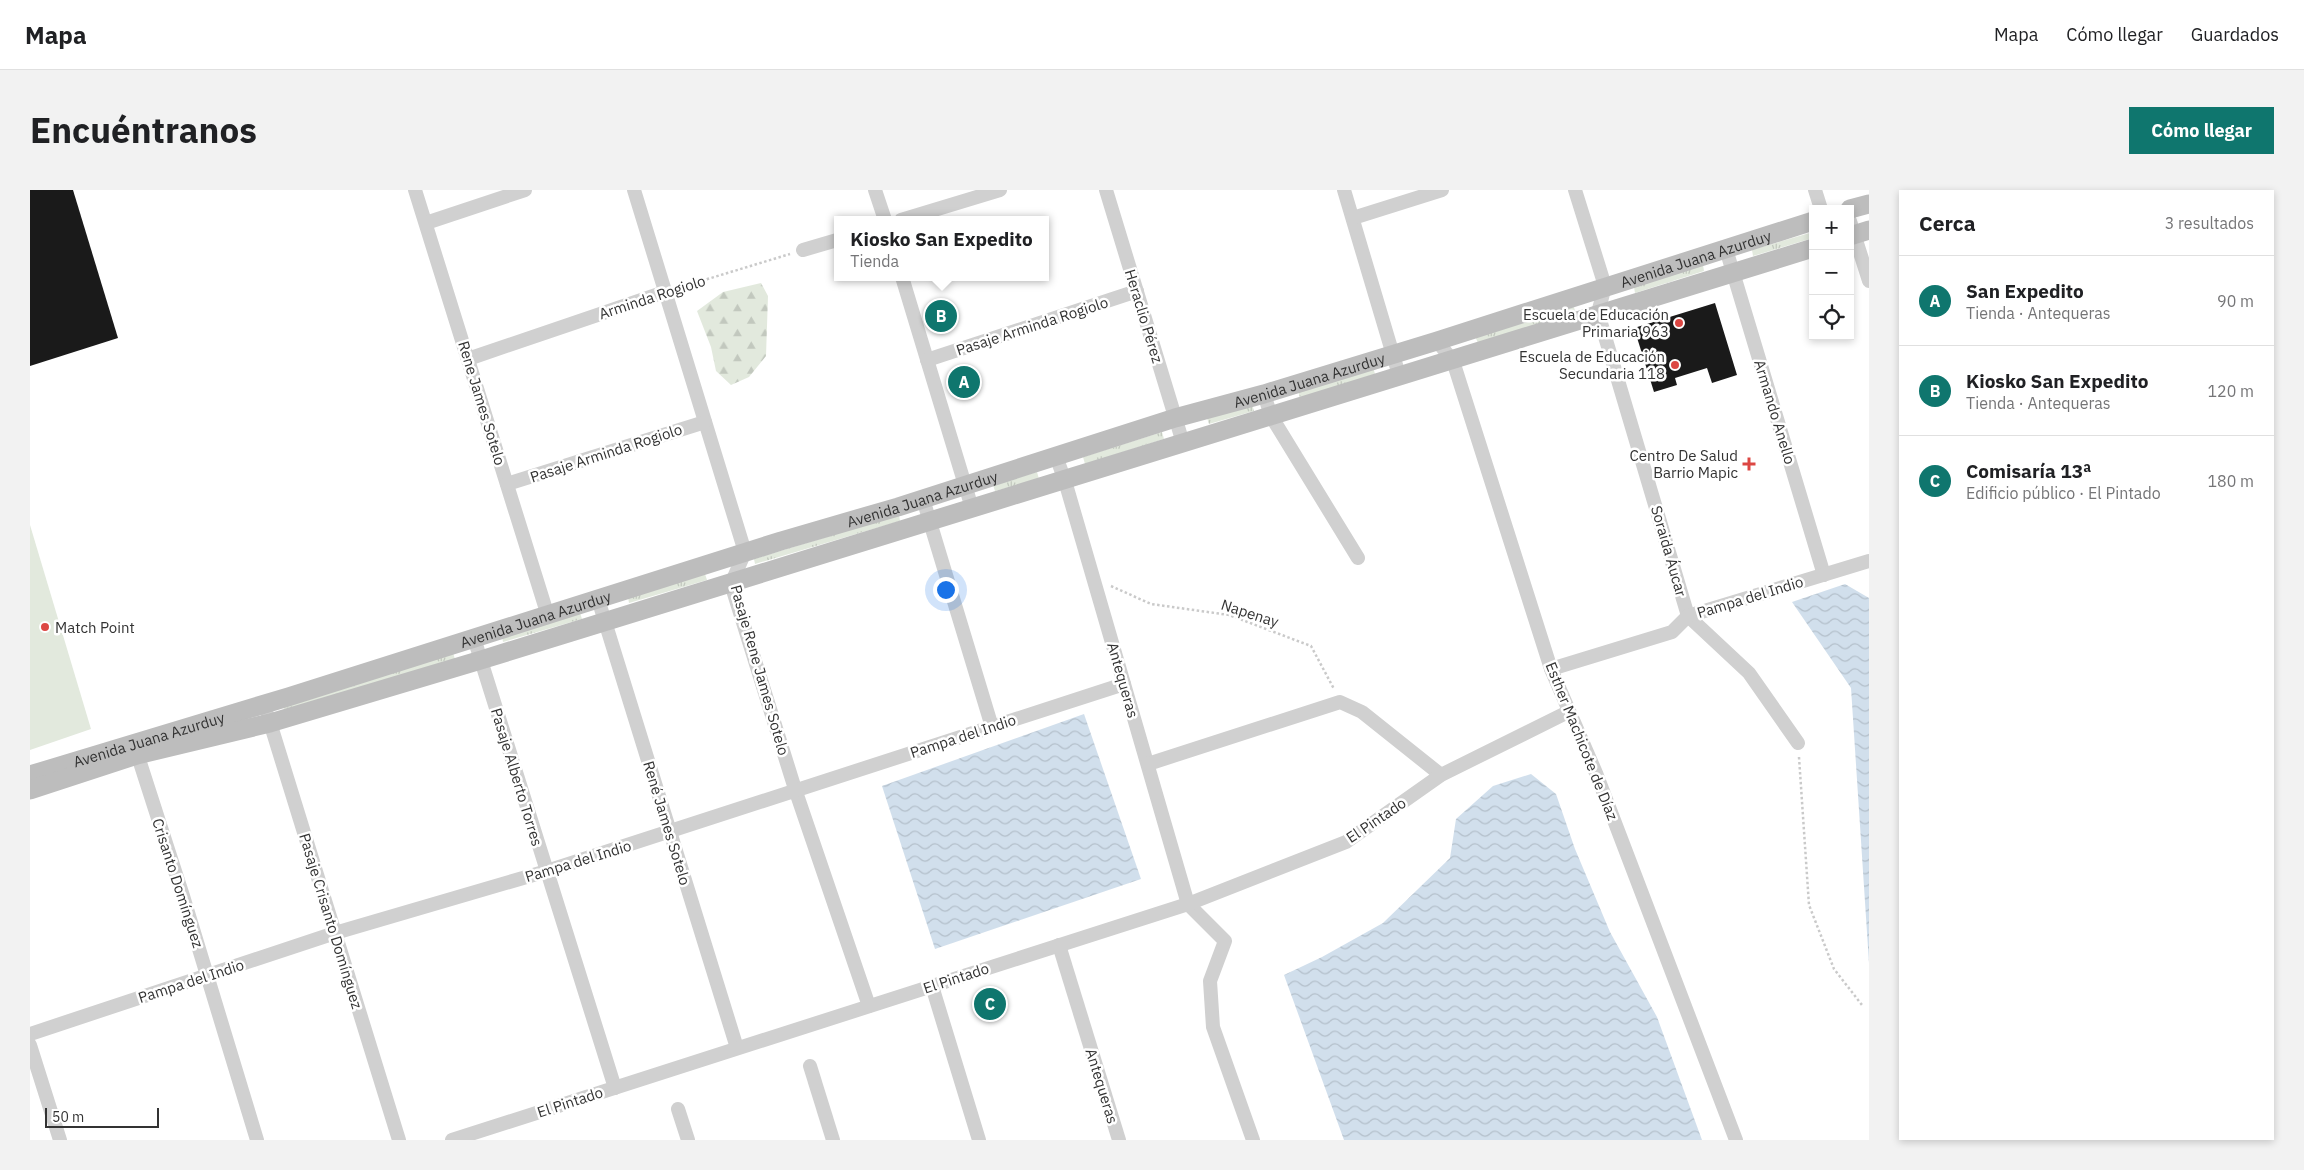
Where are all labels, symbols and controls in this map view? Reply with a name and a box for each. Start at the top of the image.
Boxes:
text: Mapa [25,19,87,51]
text: Mapa [1994,23,2038,46]
text: Cómo llegar [2066,23,2163,46]
text: Guardados [2191,23,2279,46]
text: Encuéntranos [30,107,257,153]
button: Cómo llegar [2129,107,2274,154]
map controls [1809,205,1854,340]
button: + [1809,205,1854,250]
text: Cerca [1919,209,1976,237]
text: 3 resultados [2165,213,2254,233]
popup [834,216,1049,281]
street label: Avenida Juana Azurduy [1618,225,1774,291]
text: Kiosko San Expedito [850,227,1033,251]
button: − [1809,250,1854,295]
text: Tienda [850,251,899,271]
street label: Heraclio Pérez [1121,267,1167,365]
street label: Arminda Rogiolo [596,271,708,323]
text: San Expedito [1966,279,2084,303]
text: A [1930,291,1940,311]
text: 90 m [2217,291,2254,311]
street label: Pasaje Arminda Rogiolo [954,292,1110,360]
button: locate [1809,295,1854,340]
pin: B [925,297,957,335]
text: Tienda · Antequeras [1966,303,2111,323]
place label: Escuela de Educación Primaria 963 [1523,305,1669,341]
marker: Escuela de Educación Primaria 963 [1673,317,1685,329]
street label: Rene James Sotelo [454,339,510,467]
place label: Escuela de Educación Secundaria 118 [1519,347,1665,383]
street label: Avenida Juana Azurduy [1231,348,1388,411]
street label: Armando Anello [1750,357,1800,467]
marker: Escuela de Educación Secundaria 118 [1669,359,1681,371]
pin: A [948,363,980,401]
text: Kiosko San Expedito [1966,369,2148,393]
text: B [1930,381,1940,401]
text: 120 m [2207,381,2254,401]
text: Tienda · Antequeras [1966,393,2111,413]
street label: Pasaje Arminda Rogiolo [528,419,684,487]
place label: Centro De Salud Barrio Mapic [1629,446,1738,482]
marker: Centro De Salud Barrio Mapic [1742,457,1756,471]
text: Comisaría 13ª [1966,459,2092,483]
street label: Avenida Juana Azurduy [844,466,1000,531]
text: C [1930,471,1940,491]
text: 180 m [2207,471,2254,491]
text: Edificio público · El Pintado [1966,483,2161,503]
street label: Soraida Áucar [1647,503,1691,599]
street label: Pampa del Indio [1695,572,1805,622]
your location [933,577,959,603]
street label: Pasaje Rene James Sotelo [727,583,793,757]
street label: Avenida Juana Azurduy [458,586,614,651]
street label: Napenay [1219,595,1282,631]
place label: Match Point [55,618,135,637]
marker: Match Point [39,621,51,633]
street label: Antequeras [1103,640,1143,720]
street label: Esther Machicote de Díaz [1542,659,1622,823]
street label: Pasaje Alberto Torres [487,706,547,848]
street label: Avenida Juana Azurduy [71,707,227,771]
street label: Pampa del Indio [908,710,1018,762]
street label: René James Sotelo [639,759,695,887]
street label: El Pintado [1342,793,1410,847]
street label: Crisanto Domínguez [148,816,208,950]
street label: Pasaje Crisanto Domínguez [295,831,367,1011]
street label: Pampa del Indio [523,836,633,886]
street label: Pampa del Indio [136,955,246,1007]
street label: El Pintado [921,958,991,998]
pin: C [974,985,1006,1023]
street label: Antequeras [1082,1046,1122,1126]
street label: El Pintado [535,1082,605,1122]
scale bar [45,1105,159,1128]
text: 50 m [52,1108,84,1126]

